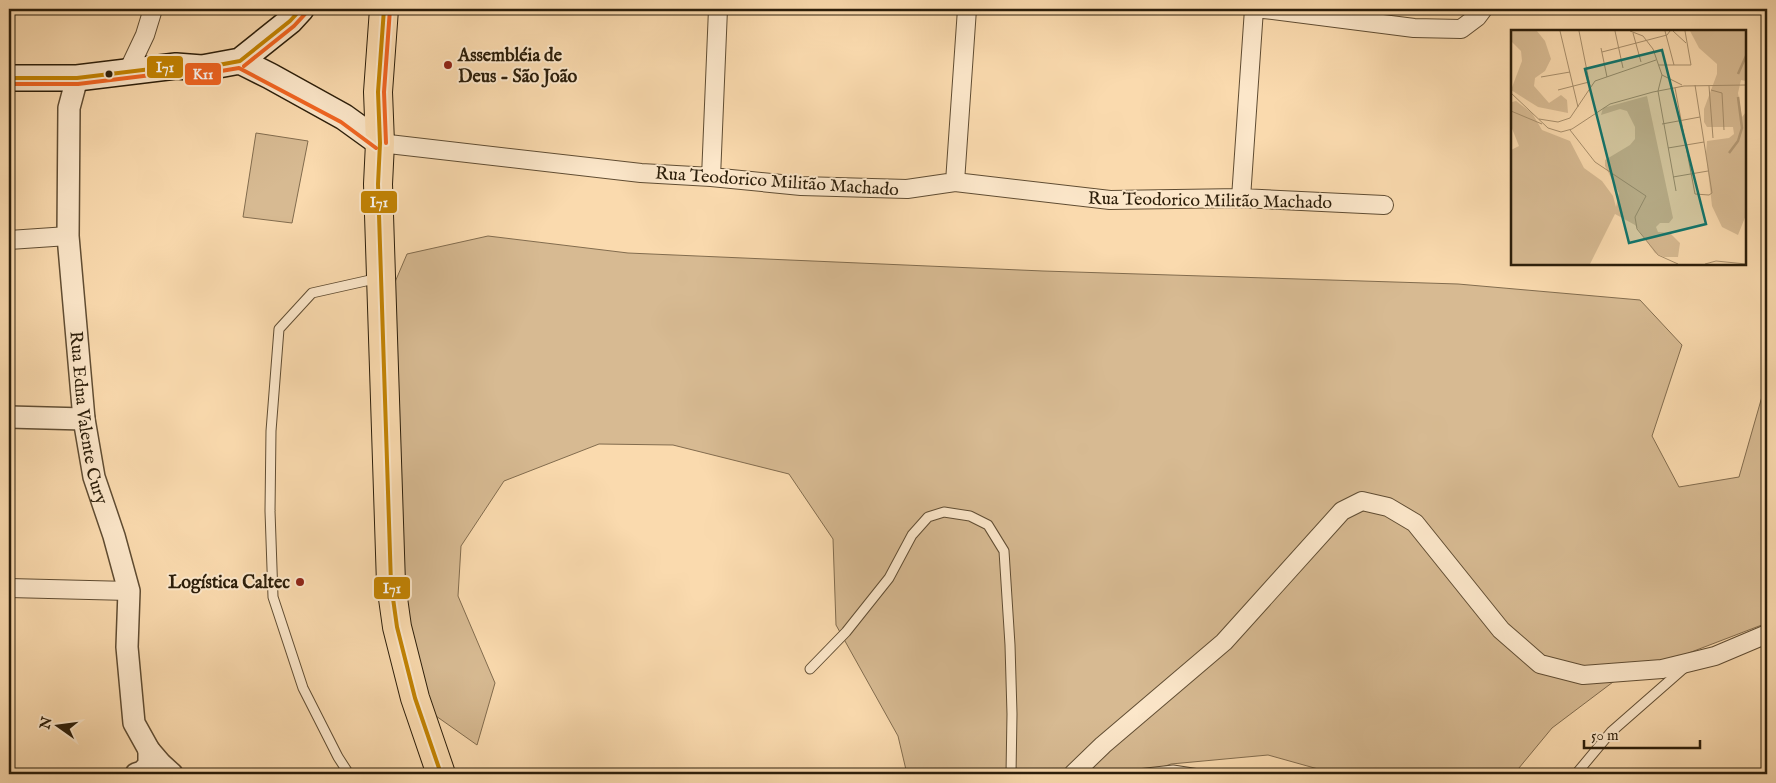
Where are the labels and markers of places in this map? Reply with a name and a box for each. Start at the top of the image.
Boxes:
place label: Assembléia de Deus - São João [457,45,578,89]
marker: Assembléia de Deus - São João [442,59,454,71]
unlabelled marker [104,69,114,79]
place label: Logística Caltec [168,572,290,595]
marker: Logística Caltec [294,576,306,588]

